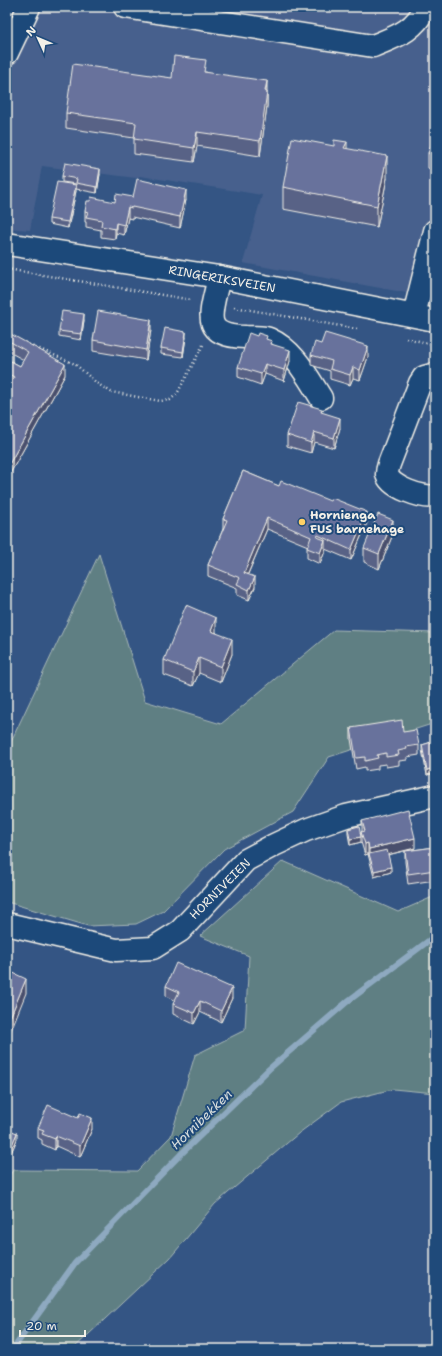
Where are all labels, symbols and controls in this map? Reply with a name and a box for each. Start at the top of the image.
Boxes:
north arrow [18,18,58,58]
text: N [23,23,40,40]
street label: RINGERIKSVEIEN [167,262,277,296]
place label: Hornienga FUS barnehage [310,507,404,537]
marker: Hornienga FUS barnehage [297,517,307,527]
street label: HORNIVEIEN [186,855,254,923]
water label: Hornibekken [167,1086,236,1153]
scale bar [20,1312,85,1338]
text: 20 m [26,1318,57,1334]

